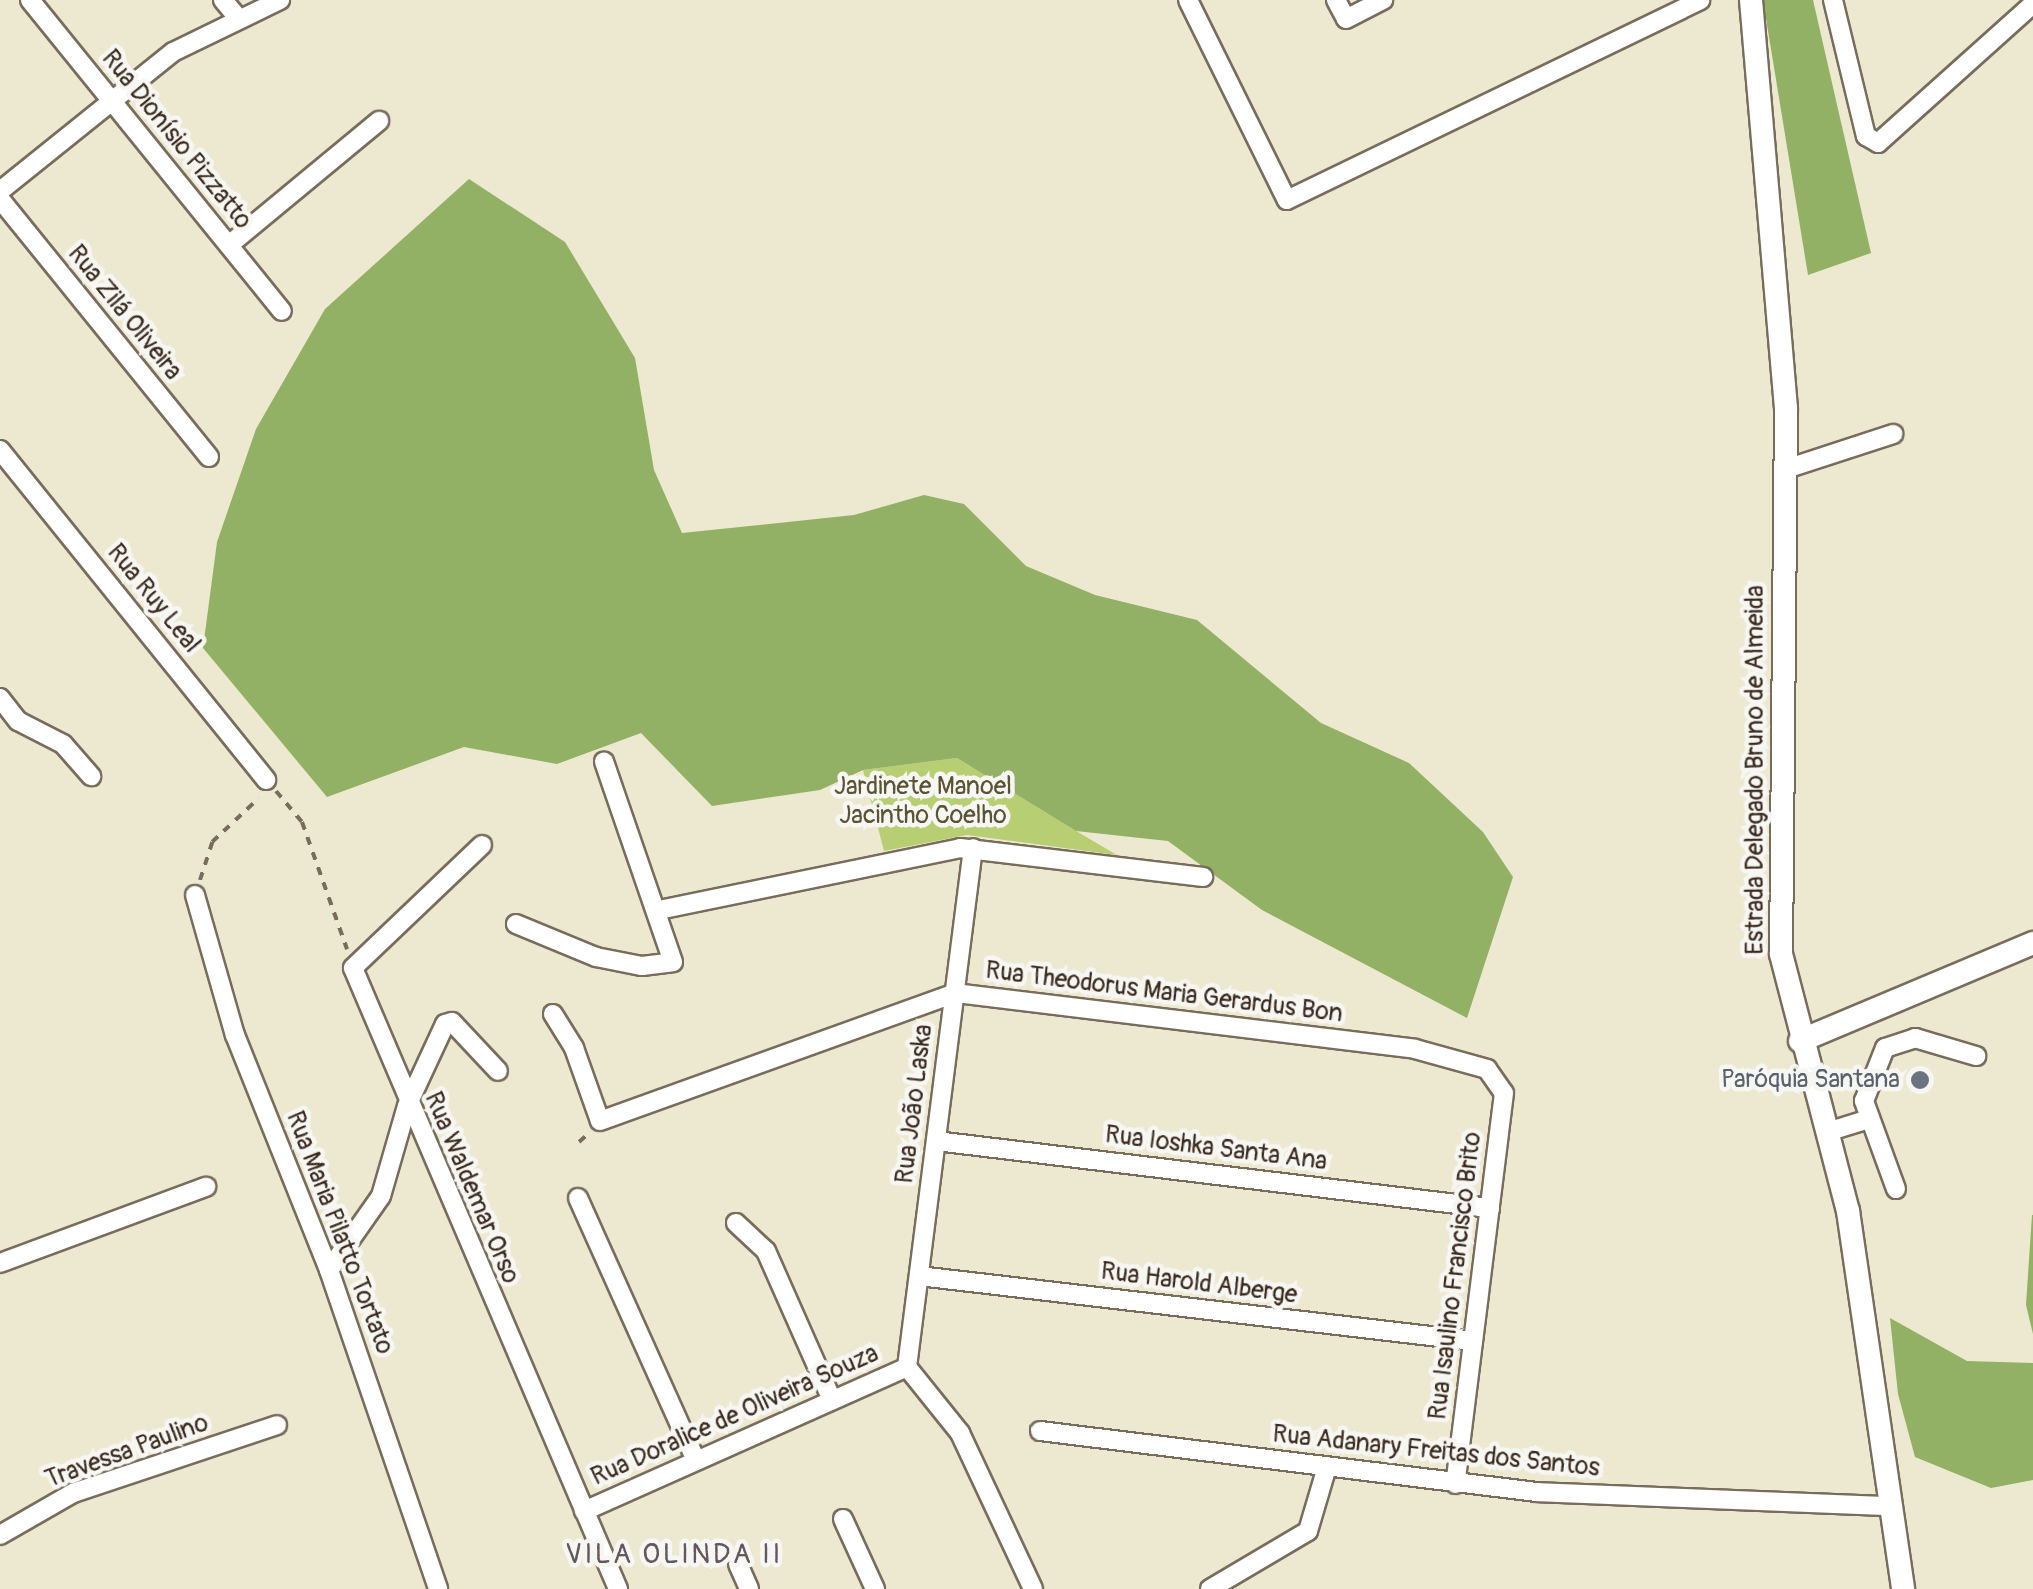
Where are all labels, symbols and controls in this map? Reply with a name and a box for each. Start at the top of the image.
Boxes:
street label: Rua Dionísio Pizzatto [95,44,257,236]
street label: Rua Zilá Oliveira [61,240,187,386]
street label: Rua Ruy Leal [100,539,206,659]
street label: Estrada Delegado Bruno de Almeida [1741,585,1771,955]
park label: Jardinete Manoel Jacintho Coelho [834,773,1012,832]
street label: Rua Theodorus Maria Gerardus Bon [984,956,1344,1030]
street label: Rua João Laska [890,1023,940,1185]
place label: Paróquia Santana [1721,1065,1900,1095]
marker: Paróquia Santana [1909,1069,1931,1091]
street label: Rua Waldemar Orso [417,1088,525,1288]
street label: Rua Maria Pilatto Tortato [279,1107,399,1359]
street label: Rua Ioshka Santa Ana [1103,1120,1329,1178]
street label: Rua Isaulino Francisco Brito [1423,1130,1489,1422]
street label: Rua Harold Alberge [1099,1257,1299,1311]
street label: Rua Doralice de Oliveira Souza [587,1339,883,1493]
street label: Travessa Paulino [41,1409,213,1495]
street label: Rua Adanary Freitas dos Santos [1271,1420,1601,1484]
district label: VILA OLINDA II [565,1538,783,1572]

